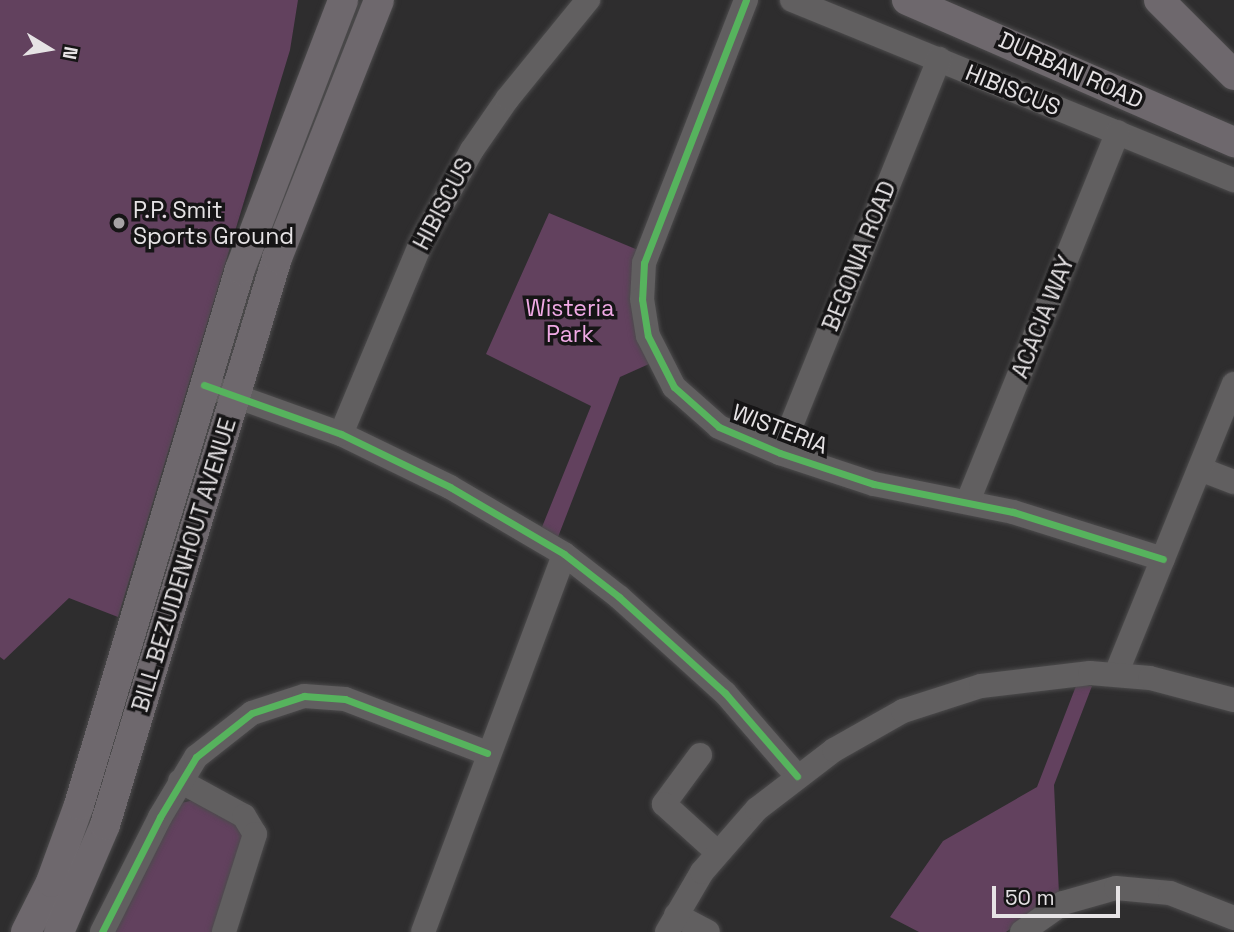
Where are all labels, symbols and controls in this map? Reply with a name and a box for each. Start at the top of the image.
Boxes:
north arrow [14,14,84,84]
street label: DURBAN ROAD [994,26,1148,114]
text: N [57,44,84,62]
street label: HIBISCUS [962,59,1064,121]
street label: HIBISCUS [407,153,479,255]
street label: BEGONIA ROAD [816,177,902,335]
place label: P.P. Smit Sports Ground [133,196,294,250]
marker: P.P. Smit Sports Ground [111,215,127,231]
street label: ACACIA WAY [1006,251,1080,383]
park label: Wisteria Park [526,294,614,348]
street label: WISTERIA [728,398,832,460]
street label: BILL BEZUIDENHOUT AVENUE [126,414,242,716]
scale bar [996,872,1124,916]
text: 50 m [1005,884,1055,911]

